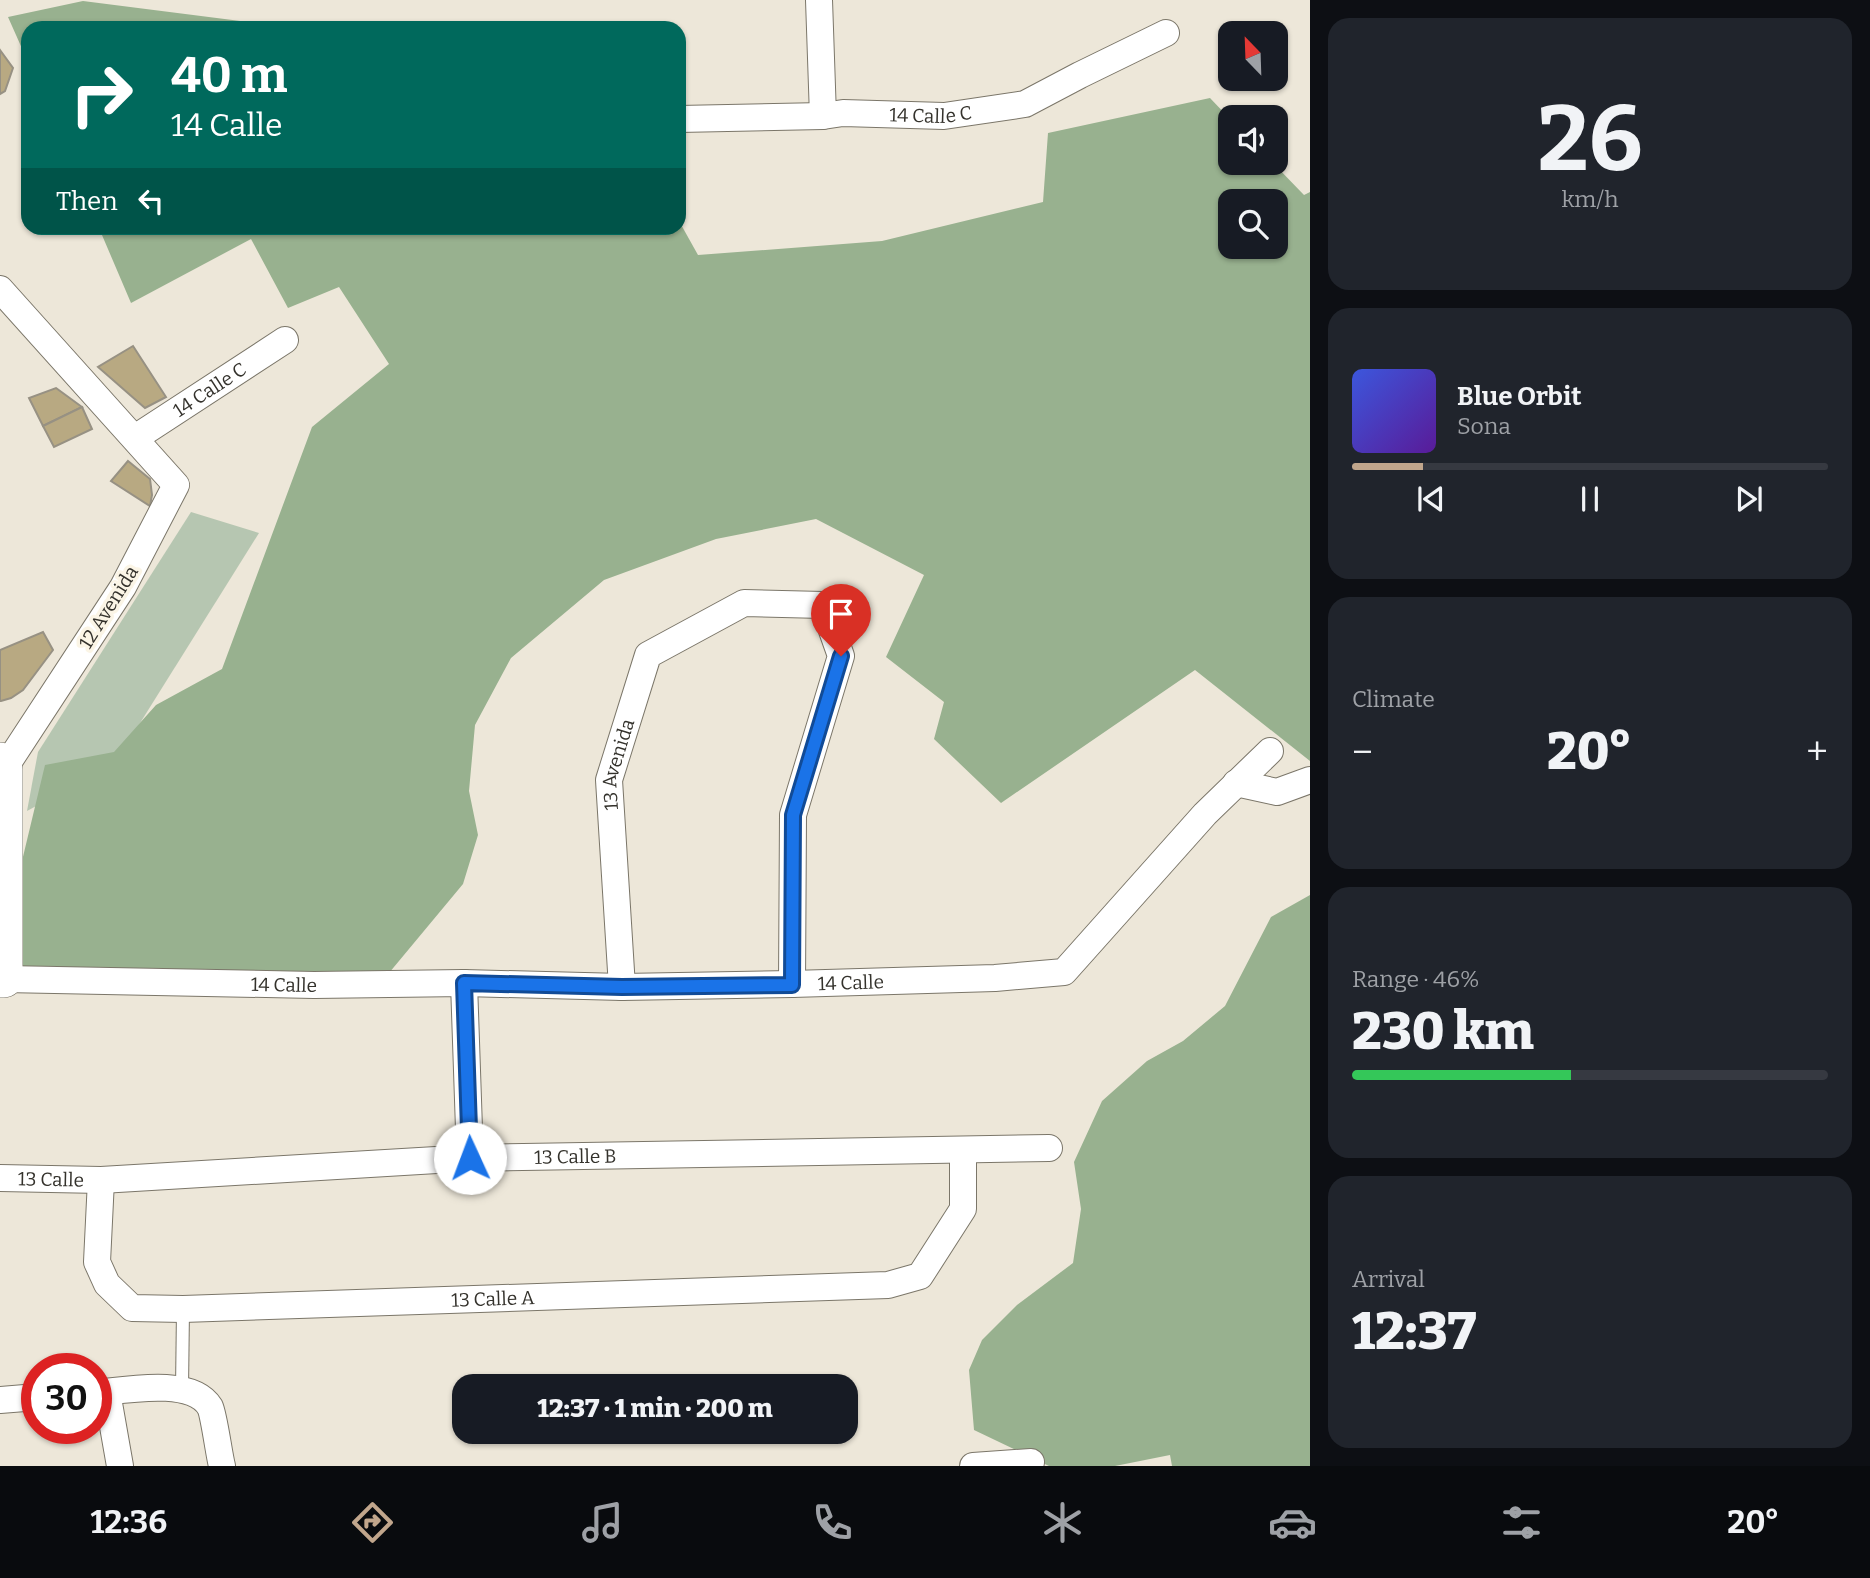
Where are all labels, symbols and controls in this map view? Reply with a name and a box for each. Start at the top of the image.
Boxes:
north arrow [1218,21,1288,91]
map controls [1218,21,1288,259]
text: 40 m [171,46,288,105]
icon: right [56,49,147,140]
text: 26 [1537,85,1643,194]
street label: 14 Calle C [889,101,973,128]
button: sound [1218,105,1288,175]
text: 14 Calle [171,106,283,144]
icon: left [132,182,170,220]
text: km/h [1562,185,1618,213]
text: Then [56,186,118,217]
button: search [1218,189,1288,259]
street label: 14 Calle C [169,358,251,422]
text: Blue Orbit [1457,381,1581,412]
text: Sona [1457,412,1511,440]
icon: previous [1412,480,1450,518]
icon: pause [1571,480,1609,518]
icon: next [1730,480,1768,518]
street label: 12 Avenida [74,561,143,653]
pin [811,584,871,656]
icon: arrive [822,595,860,633]
text: Climate [1352,685,1435,713]
street label: 13 Avenida [598,715,640,811]
text: 20° [1547,720,1632,783]
text: − [1352,729,1373,775]
text: + [1806,729,1828,775]
text: Range · 46% [1352,965,1479,993]
street label: 14 Calle [817,970,884,995]
street label: 14 Calle [251,973,317,997]
text: 230 km [1352,1000,1534,1063]
position arrow [433,1121,507,1195]
street label: 13 Calle B [534,1144,617,1169]
street label: 13 Calle [18,1167,84,1192]
text: Arrival [1352,1265,1425,1293]
street label: 13 Calle A [451,1286,535,1312]
text: 12:37 [1352,1300,1476,1363]
speed limit sign: 30 [21,1353,112,1444]
text: 12:37 · 1 min · 200 m [537,1393,773,1424]
icon: directions [348,1498,397,1547]
icon: music [578,1498,627,1547]
icon: phone [808,1498,857,1547]
icon: climate [1038,1498,1087,1547]
icon: car [1268,1498,1317,1547]
icon: filters [1497,1498,1546,1547]
text: 12:36 [90,1503,167,1541]
text: 20° [1727,1503,1779,1541]

